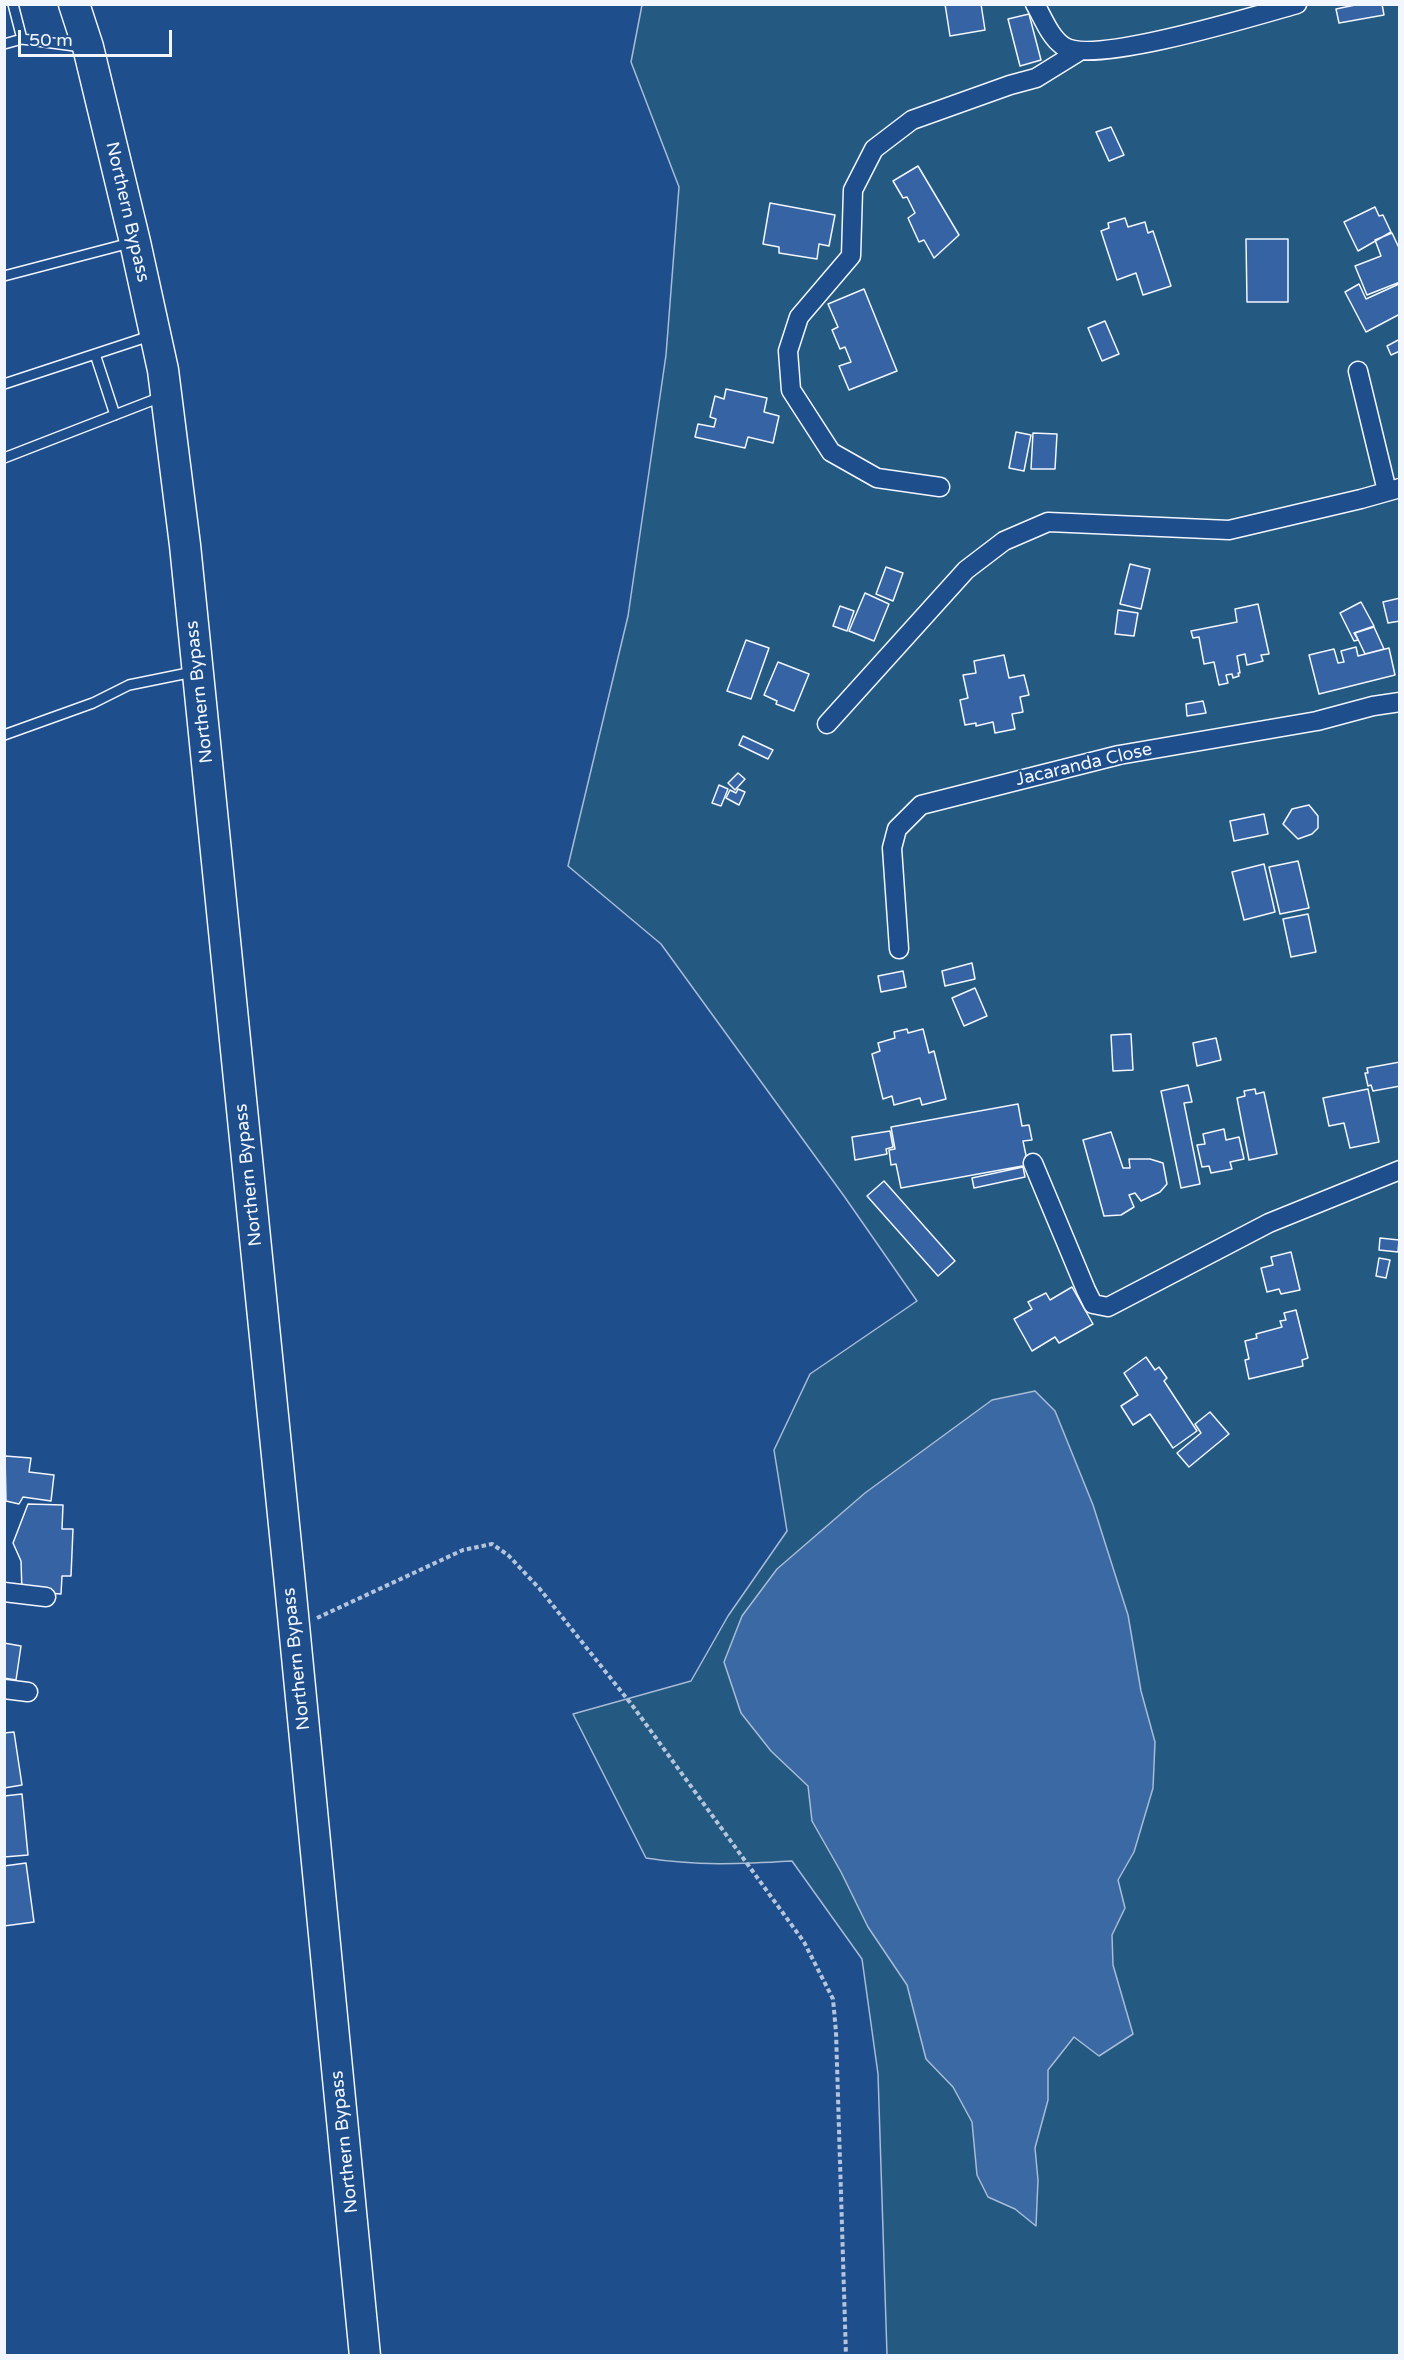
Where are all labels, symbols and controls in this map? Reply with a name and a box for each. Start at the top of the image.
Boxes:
scale bar [21,18,176,56]
text: 50 m [29,29,73,51]
street label: Northern Bypass [100,140,154,284]
street label: Northern Bypass [182,620,218,764]
street label: Jacaranda Close [1014,739,1154,791]
street label: Northern Bypass [231,1103,267,1247]
street label: Northern Bypass [279,1587,315,1731]
street label: Northern Bypass [327,2070,363,2214]

